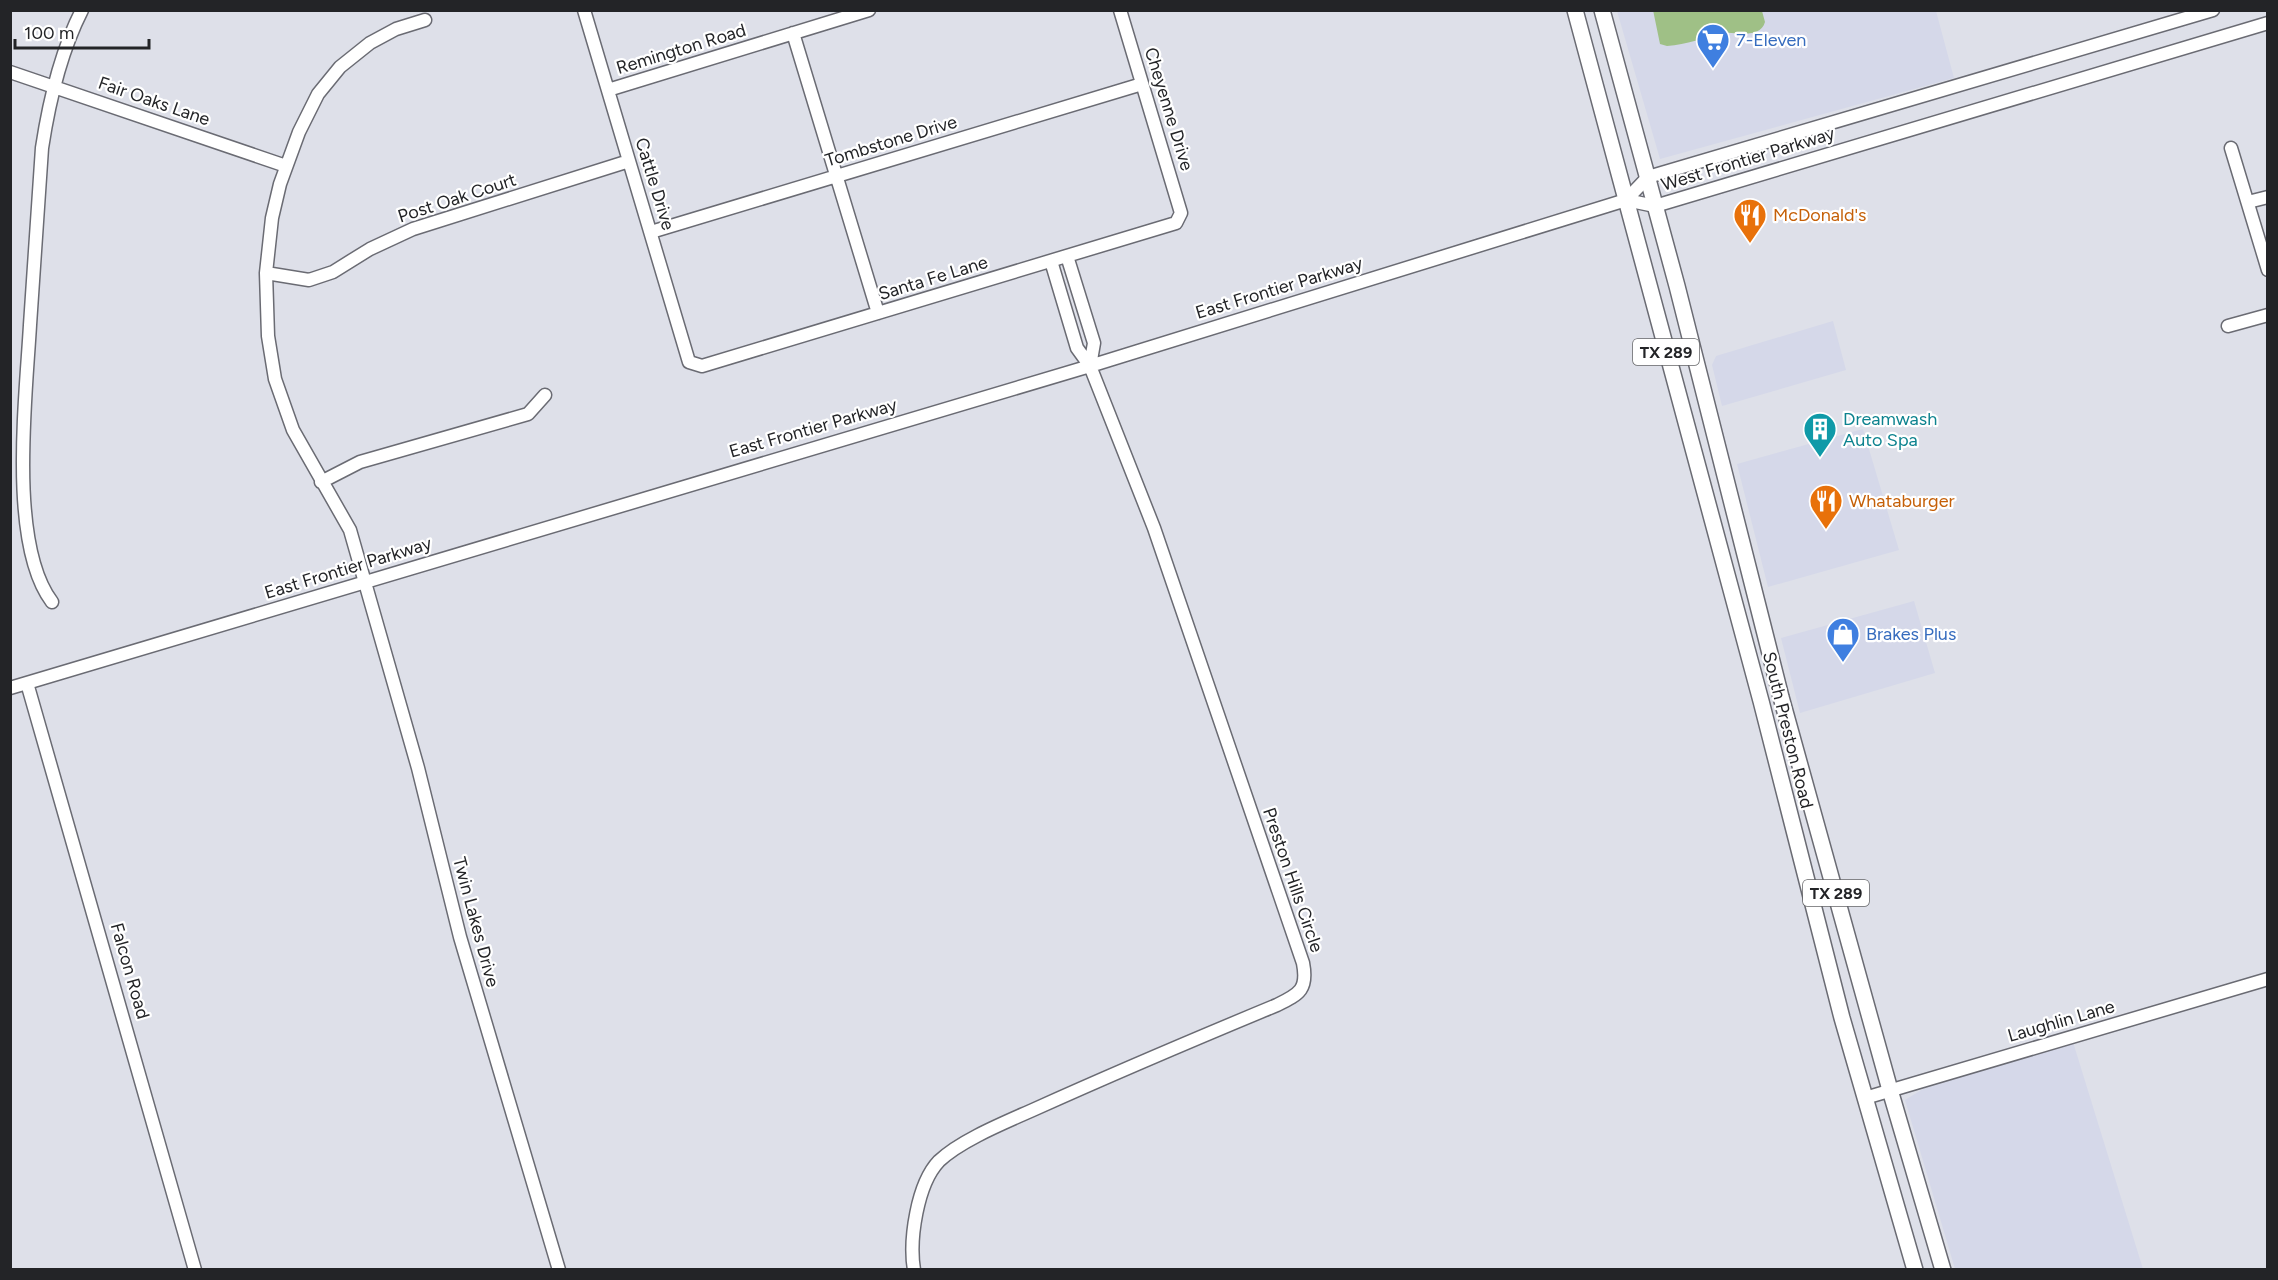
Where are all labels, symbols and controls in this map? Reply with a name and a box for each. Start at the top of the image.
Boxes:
scale bar [15,12,148,50]
street label: Remington Road [614,19,748,79]
text: 100 m [24,22,74,44]
supermarket icon: 7-Eleven [1695,22,1731,69]
place label: 7-Eleven [1736,29,1806,51]
street label: Cheyenne Drive [1140,45,1198,173]
street label: Fair Oaks Lane [95,72,213,130]
street label: Tombstone Drive [822,110,960,171]
street label: West Frontier Parkway [1659,122,1838,196]
street label: Cattle Drive [631,135,680,233]
street label: Post Oak Court [395,168,519,227]
restaurant icon: McDonald's [1732,197,1768,244]
place label: McDonald's [1773,204,1867,226]
street label: Santa Fe Lane [876,251,990,305]
street label: East Frontier Parkway [1193,252,1366,324]
road number: TX 289 [1633,339,1699,365]
street label: East Frontier Parkway [727,393,900,463]
place label: Dreamwash Auto Spa [1843,408,1937,451]
building icon: Dreamwash Auto Spa [1802,411,1838,458]
restaurant icon: Whataburger [1808,483,1844,530]
place label: Whataburger [1849,490,1955,512]
street label: East Frontier Parkway [262,532,435,604]
shop icon: Brakes Plus [1825,616,1861,663]
place label: Brakes Plus [1866,623,1956,645]
street label: South Preston Road [1758,649,1818,811]
street label: Preston Hills Circle [1258,805,1328,955]
street label: Twin Lakes Drive [448,854,504,990]
road number: TX 289 [1803,880,1869,906]
street label: Falcon Road [106,920,154,1022]
street label: Laughlin Lane [2005,995,2117,1047]

